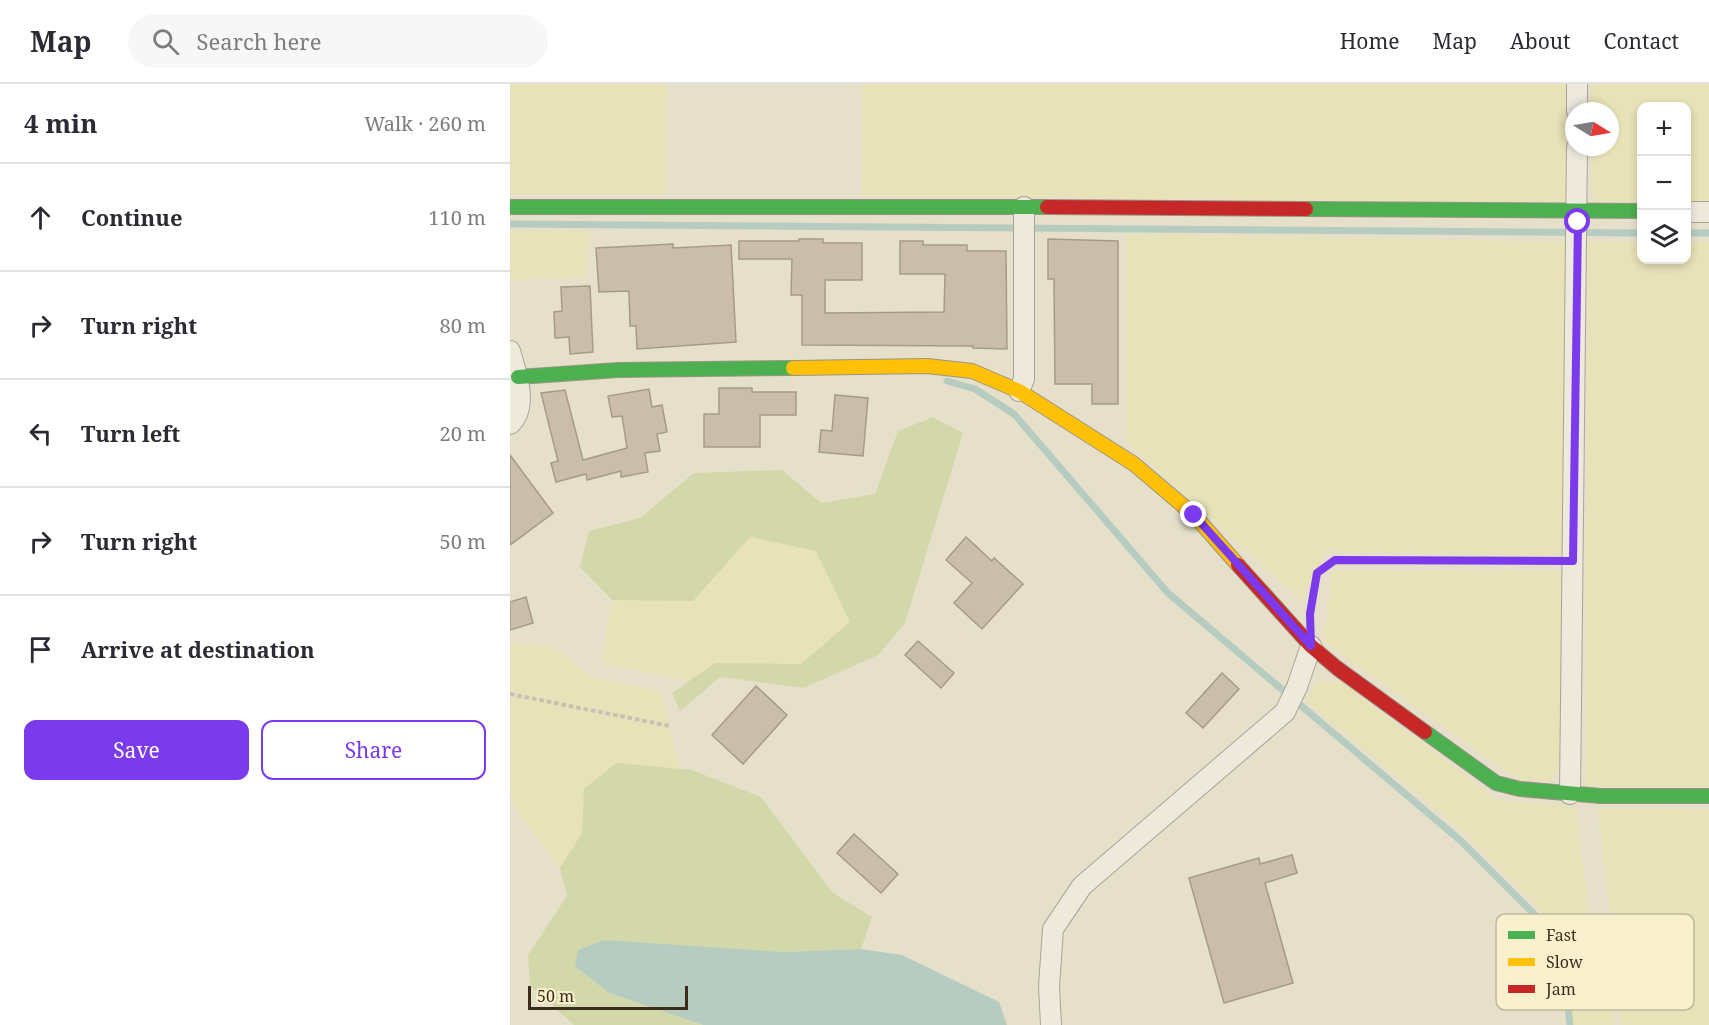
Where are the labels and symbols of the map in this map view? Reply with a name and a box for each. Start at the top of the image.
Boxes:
north arrow [1565,102,1619,156]
route start [1564,208,1590,234]
route end [1180,501,1206,527]
legend [1496,914,1694,1010]
text: Fast [1546,924,1577,946]
text: Slow [1546,951,1583,973]
text: Jam [1545,978,1576,1000]
scale bar [528,983,688,1010]

